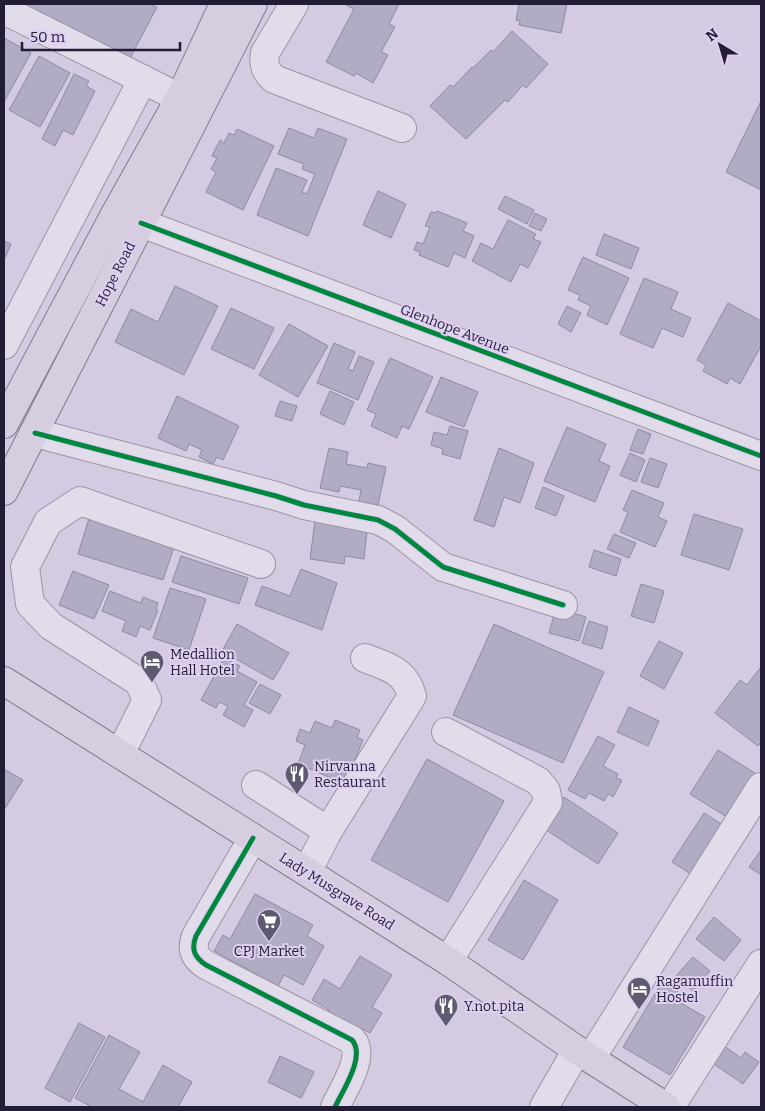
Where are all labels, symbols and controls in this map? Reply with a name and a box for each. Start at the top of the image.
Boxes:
scale bar [22,20,180,52]
north arrow [695,20,745,70]
text: N [703,25,722,45]
text: 50 m [30,28,66,46]
street label: Hope Road [92,239,139,310]
street label: Glenhope Avenue [398,301,512,358]
place label: Medallion Hall Hotel [170,646,235,679]
hotel icon: Medallion Hall Hotel [139,649,165,683]
place label: Nirvanna Restaurant [314,758,386,791]
restaurant icon: Nirvanna Restaurant [284,761,310,795]
street label: Lady Musgrave Road [276,849,397,934]
supermarket icon: CPJ Market [256,908,282,942]
place label: CPJ Market [234,943,304,960]
place label: Ragamuffin Hostel [656,973,733,1006]
hotel icon: Ragamuffin Hostel [626,976,652,1010]
restaurant icon: Y.not.pita [433,993,459,1027]
place label: Y.not.pita [464,998,525,1015]

